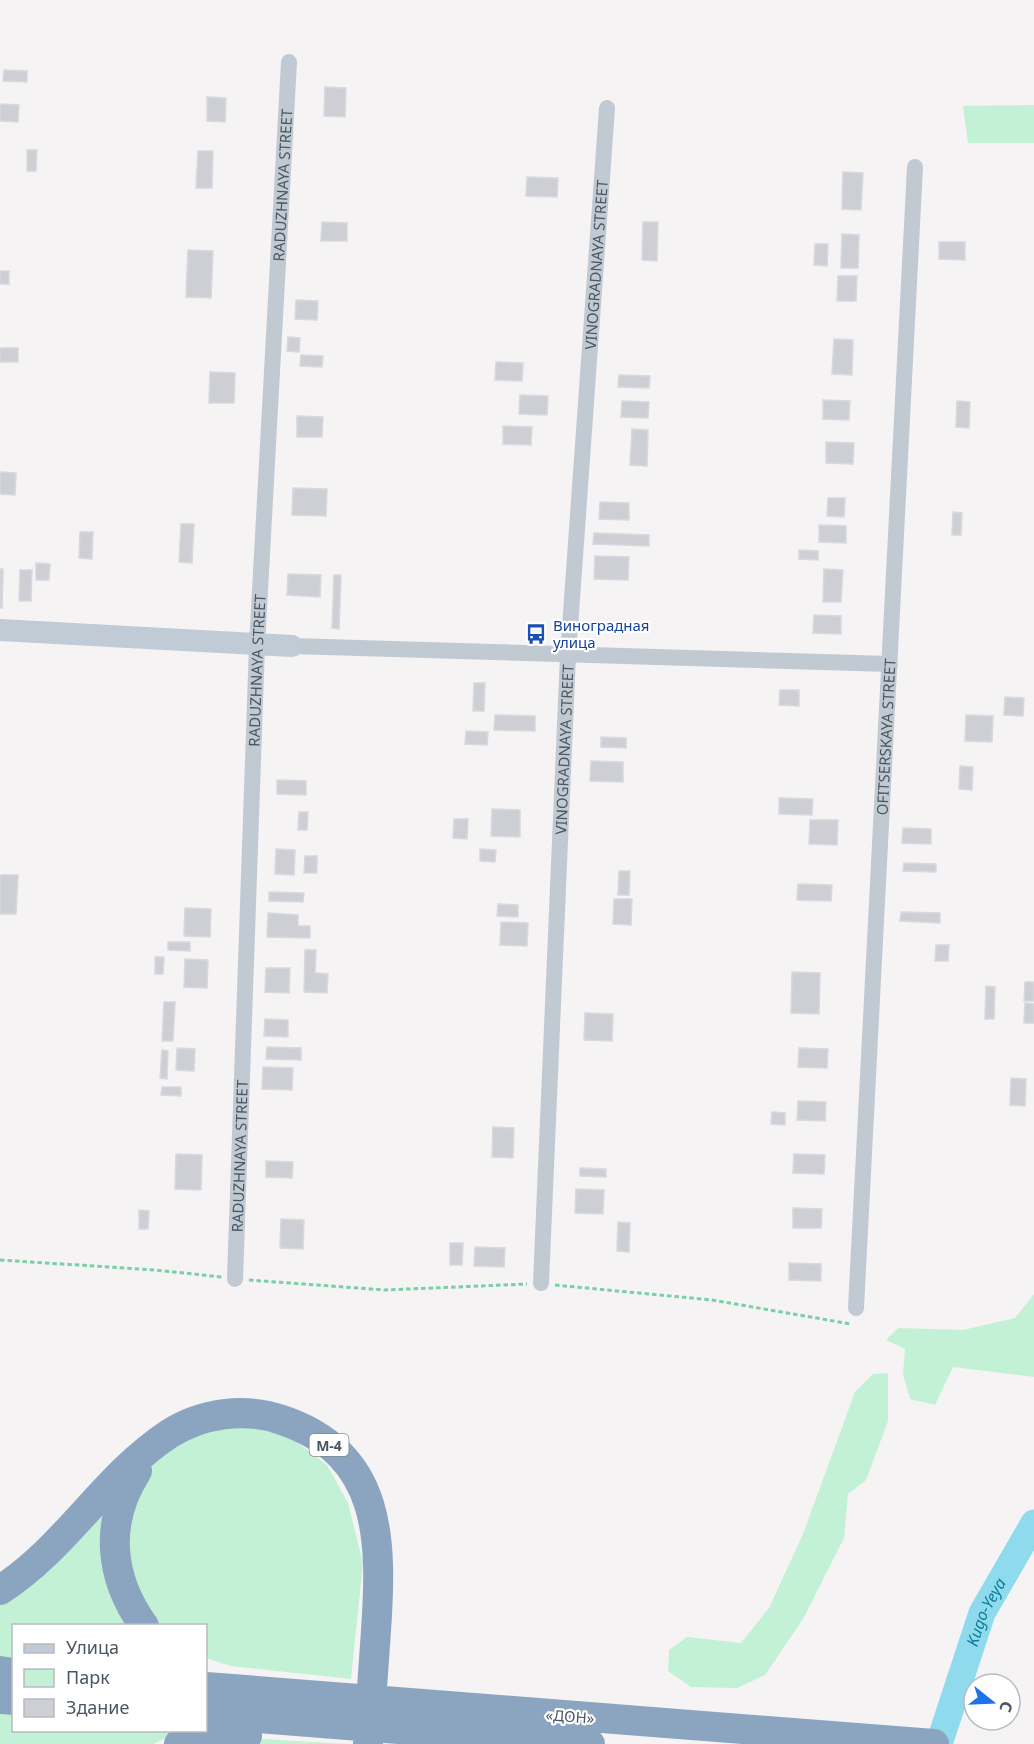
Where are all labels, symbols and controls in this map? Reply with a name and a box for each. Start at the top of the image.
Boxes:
street label: RADUZHNAYA STREET [268,108,296,262]
street label: VINOGRADNAYA STREET [580,178,612,350]
street label: RADUZHNAYA STREET [243,593,270,747]
place label: Виноградная улица [553,615,650,652]
bus stop icon: Виноградная улица [524,622,548,646]
street label: OFITSERSKAYA STREET [871,657,900,816]
street label: VINOGRADNAYA STREET [550,663,578,835]
street label: RADUZHNAYA STREET [227,1079,252,1233]
road number: М-4 [310,1434,348,1456]
water label: Kugo-Yeya [961,1574,1011,1649]
legend [12,1624,207,1732]
text: Улица [66,1635,119,1659]
text: Парк [66,1665,110,1689]
north arrow [962,1672,1022,1732]
text: Здание [66,1695,130,1719]
text: С [994,1698,1018,1715]
street label: «ДОН» [545,1704,595,1728]

